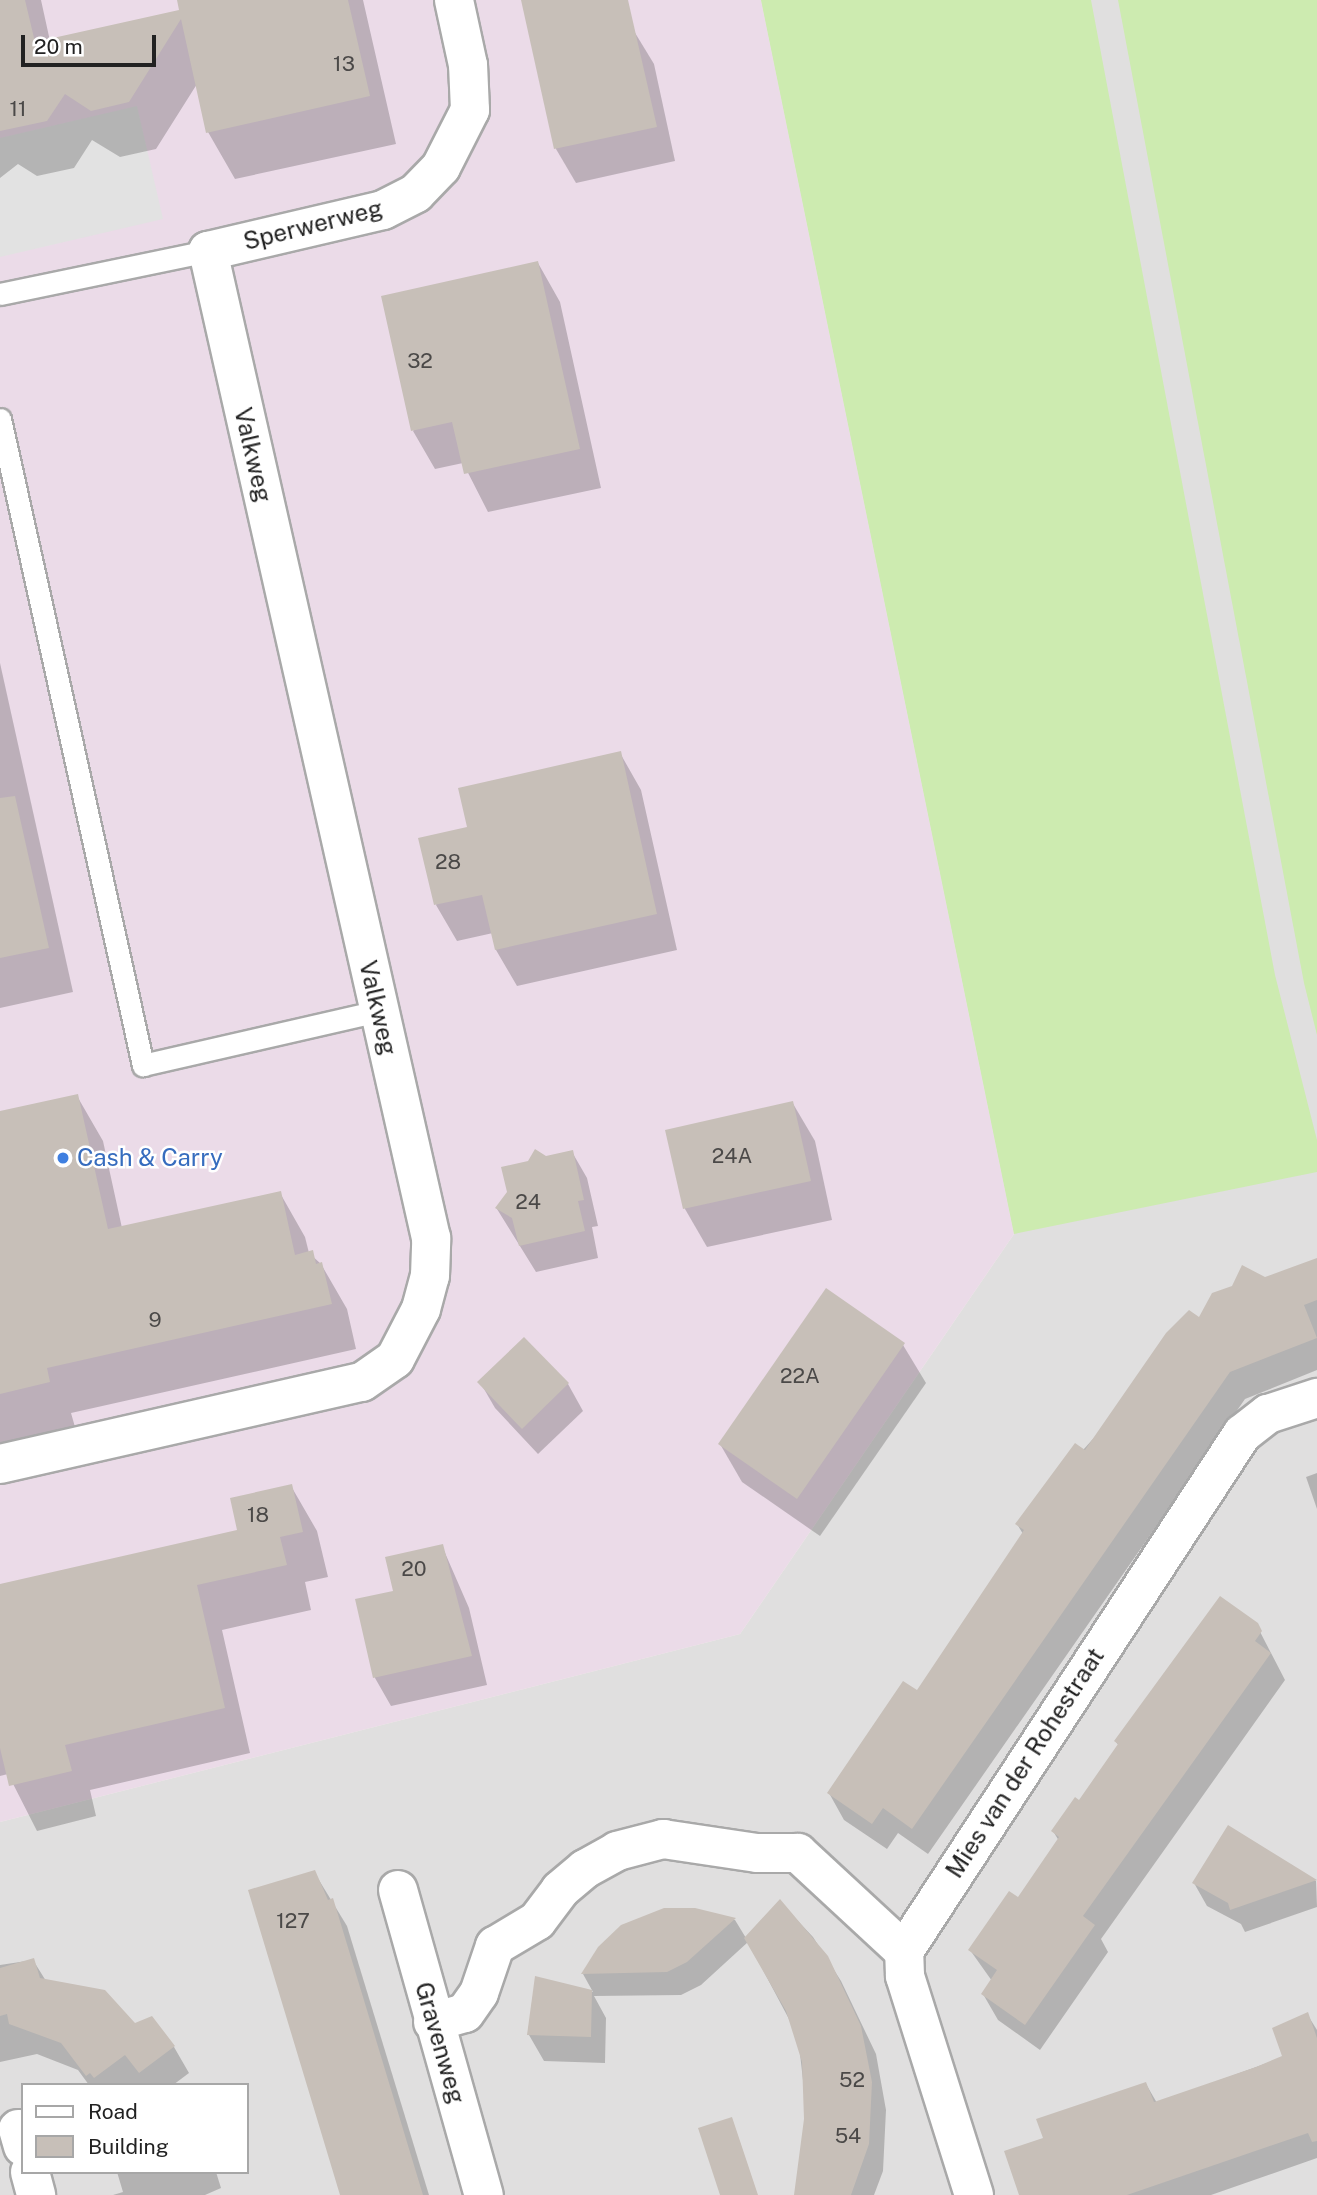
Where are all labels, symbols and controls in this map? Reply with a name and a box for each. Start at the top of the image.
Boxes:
scale bar [24,21,159,65]
text: 20 m [34,34,83,59]
house number: 13 [333,51,355,77]
house number: 11 [9,96,27,122]
street label: Sperwerweg [240,194,386,256]
house number: 32 [407,348,433,374]
street label: Valkweg [228,405,278,505]
house number: 28 [435,849,461,875]
street label: Valkweg [353,958,403,1058]
house number: 24A [712,1143,752,1169]
place label: Cash & Carry [77,1144,223,1172]
marker: Cash & Carry [55,1150,71,1166]
house number: 24 [515,1189,541,1215]
house number: 9 [148,1307,162,1333]
house number: 22A [780,1363,820,1389]
house number: 18 [247,1502,269,1528]
house number: 20 [401,1556,427,1582]
street label: Mies van der Rohestraat [940,1642,1110,1884]
house number: 127 [276,1908,310,1934]
street label: Gravenweg [409,1979,471,2107]
house number: 52 [839,2067,865,2093]
legend [21,2083,248,2174]
text: Road [88,2099,138,2124]
house number: 54 [835,2123,861,2149]
text: Building [88,2134,169,2159]

